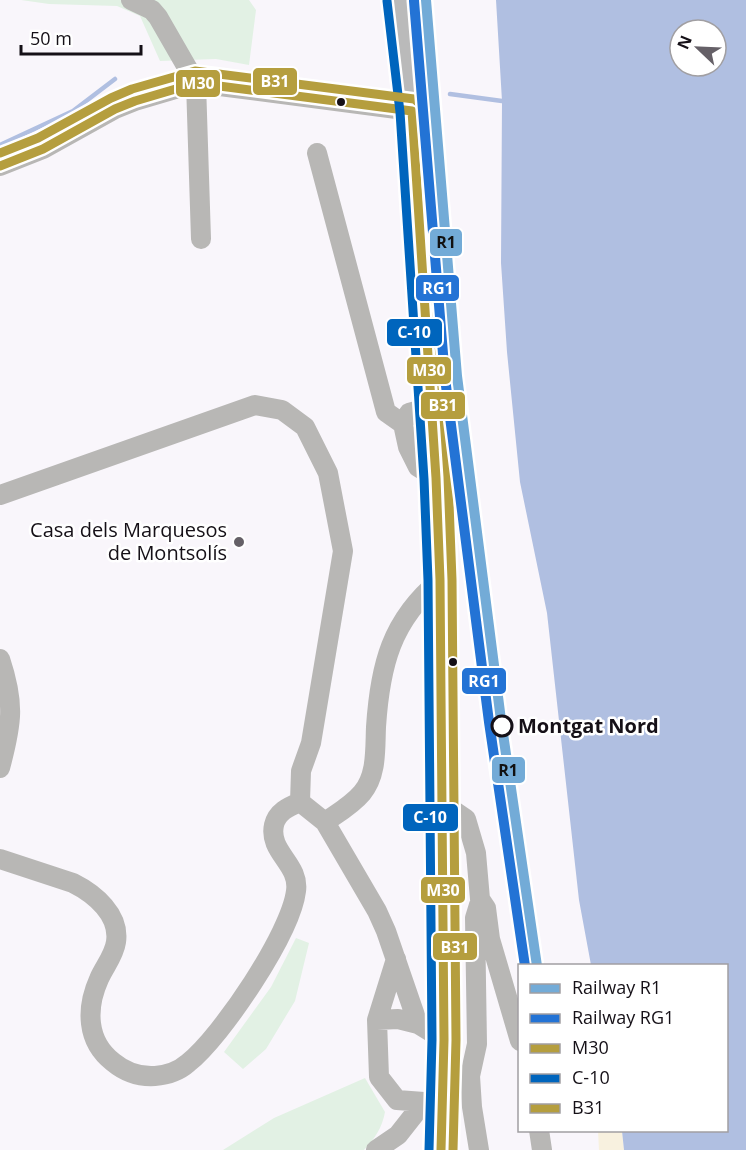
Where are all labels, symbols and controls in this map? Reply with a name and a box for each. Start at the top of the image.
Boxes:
scale bar [21,18,141,56]
north arrow [668,18,728,78]
text: 50 m [30,26,72,50]
text: N [672,32,697,52]
line badge: B31 [252,67,298,96]
line badge: M30 [175,69,221,98]
text: B31 [260,70,290,92]
text: M30 [181,72,215,94]
unlabelled marker [335,96,347,108]
line badge: R1 [429,228,463,257]
text: R1 [436,231,456,253]
line badge: RG1 [415,274,460,302]
text: RG1 [422,277,454,299]
line badge: C-10 [386,318,443,347]
text: C-10 [397,321,431,343]
line badge: M30 [406,356,452,385]
text: M30 [412,359,446,381]
line badge: B31 [420,391,466,420]
text: B31 [428,394,458,416]
place label: Casa dels Marquesos de Montsolís [30,516,227,566]
marker: Casa dels Marquesos de Montsolís [232,535,246,549]
unlabelled marker [447,656,459,668]
line badge: RG1 [461,667,507,695]
text: RG1 [468,670,500,692]
place label: Montgat Nord [518,712,659,739]
marker: Montgat Nord [491,715,513,737]
line badge: R1 [491,756,526,784]
text: R1 [498,759,518,781]
line badge: C-10 [402,803,459,832]
text: C-10 [413,806,447,828]
line badge: M30 [420,876,466,904]
text: M30 [426,879,460,901]
line badge: B31 [432,932,478,961]
text: B31 [440,936,470,958]
legend [518,964,728,1132]
text: Railway R1 [572,975,661,999]
text: Railway RG1 [572,1005,674,1029]
text: M30 [572,1035,609,1059]
text: C-10 [572,1065,610,1089]
text: B31 [572,1095,604,1119]

